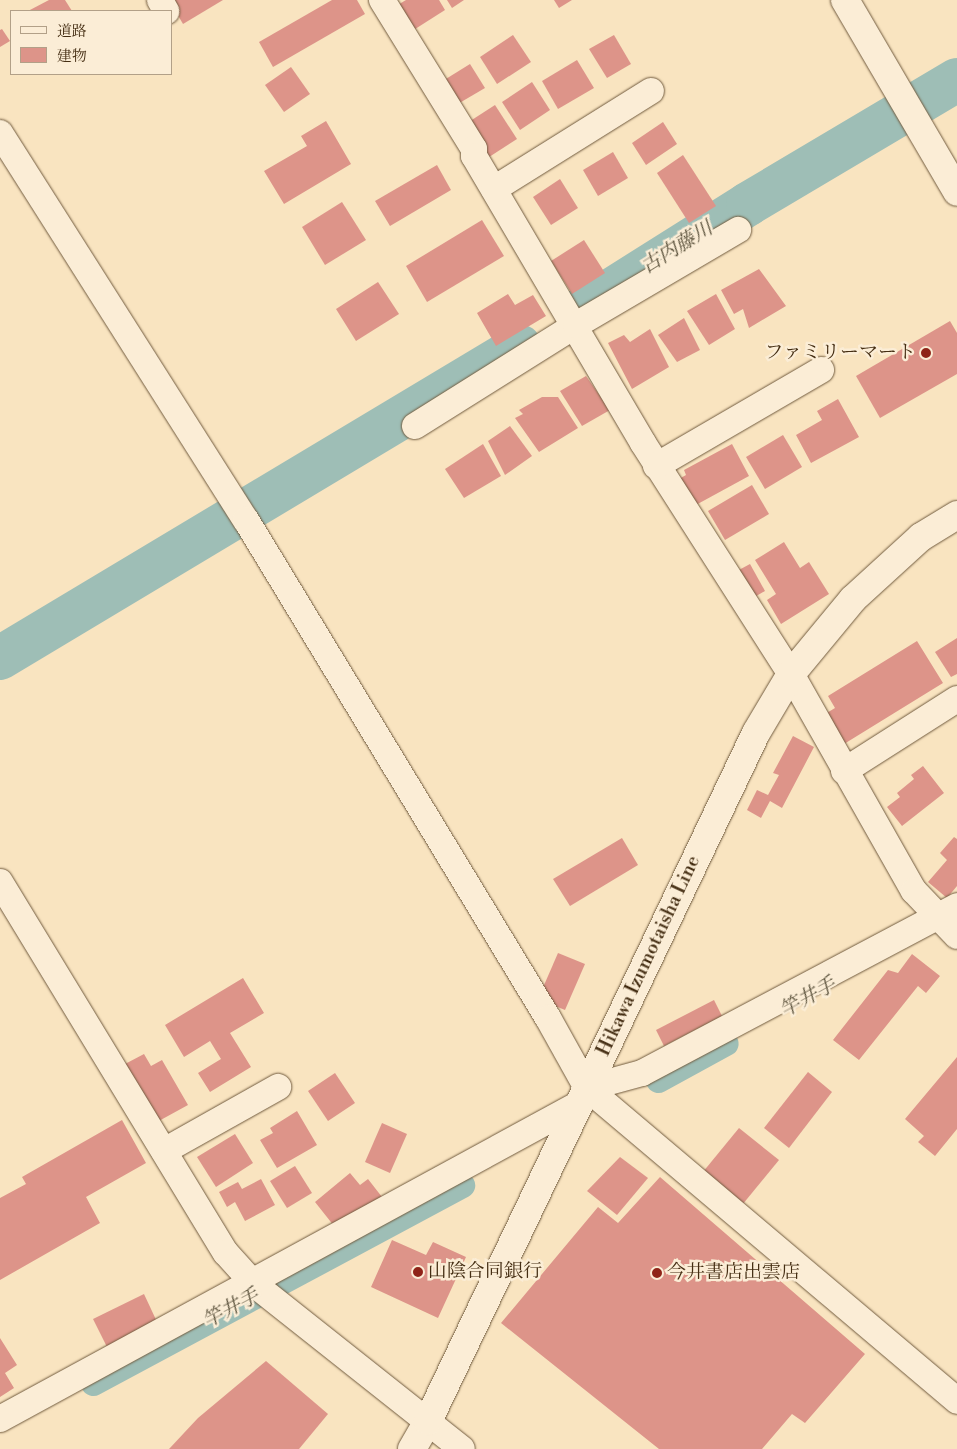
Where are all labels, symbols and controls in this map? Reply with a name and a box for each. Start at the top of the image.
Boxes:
legend [10,10,172,75]
text: 道路 [57,22,87,41]
text: 建物 [57,47,87,66]
water label: 古内藤川 [637,217,717,279]
place label: ファミリーマート [764,342,916,364]
marker: ファミリーマート [920,347,932,359]
street label: Hikawa Izumotaisha Line [593,852,705,1060]
water label: 竿井手 [776,973,840,1023]
place label: 山陰合同銀行 [428,1261,542,1283]
place label: 今井書店出雲店 [667,1262,800,1284]
marker: 山陰合同銀行 [412,1266,424,1278]
marker: 今井書店出雲店 [651,1267,663,1279]
water label: 竿井手 [199,1284,263,1334]

